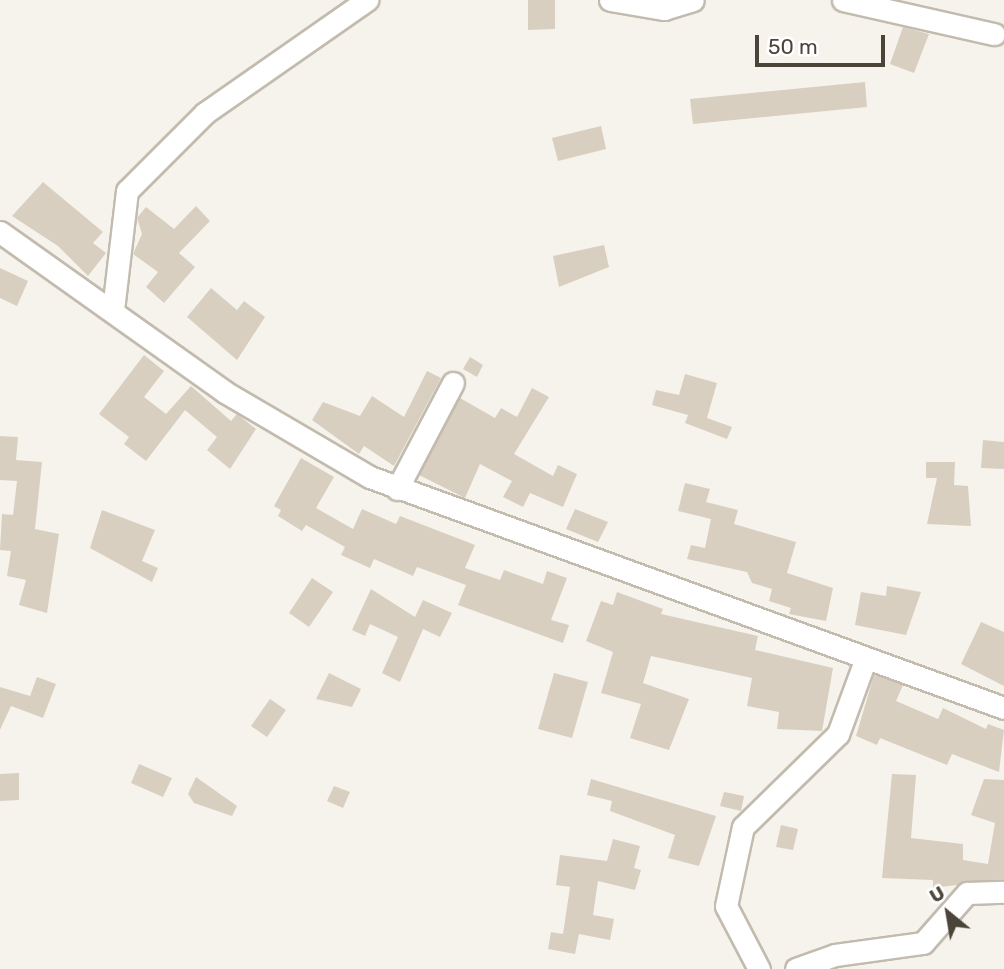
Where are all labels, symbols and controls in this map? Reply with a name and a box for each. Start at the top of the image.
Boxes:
scale bar [759,21,888,65]
text: 50 m [768,34,818,59]
north arrow [913,878,983,948]
text: U [926,881,949,908]

